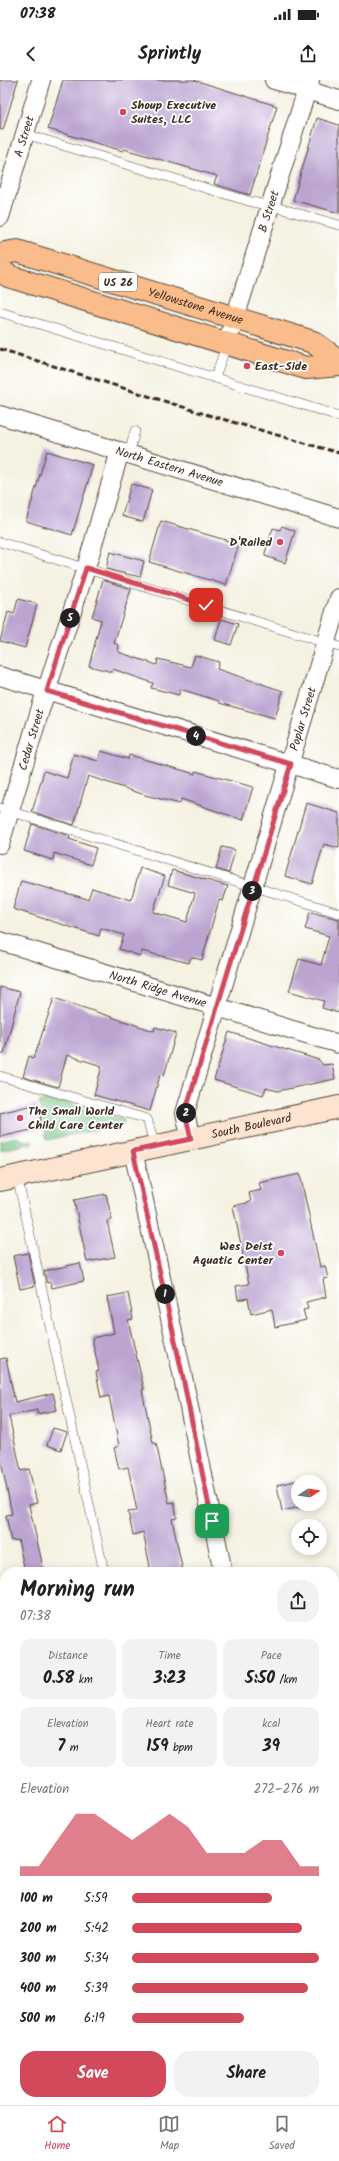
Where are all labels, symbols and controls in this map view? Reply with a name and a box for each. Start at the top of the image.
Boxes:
text: 07:38 [20,2,56,26]
text: Sprintly [138,40,201,69]
icon: back [20,43,42,65]
icon: share [297,43,319,65]
place label: Shoup Executive Suites, LLC [131,96,216,129]
marker: Shoup Executive Suites, LLC [118,107,128,117]
street label: A Street [9,113,40,160]
street label: B Street [253,188,285,235]
road number: US 26 [99,273,137,291]
street label: Yellowstone Avenue [145,283,246,330]
place label: East-Side [255,357,307,376]
marker: East-Side [242,361,252,371]
street label: North Eastern Avenue [113,442,226,492]
place label: D'Railed [229,533,273,552]
marker: D'Railed [275,537,285,547]
pin [189,588,223,622]
icon: check [195,594,217,616]
pin: 5 [60,608,80,628]
text: 5 [67,609,73,627]
street label: Poplar Street [285,685,322,753]
street label: Cedar Street [14,706,50,773]
pin: 4 [186,726,206,746]
text: 4 [193,727,199,745]
pin: 3 [242,881,262,901]
text: 3 [249,882,255,900]
street label: North Ridge Avenue [107,966,209,1013]
place label: The Small World Child Care Center [28,1102,124,1135]
pin: 2 [176,1103,196,1123]
text: 2 [183,1104,189,1122]
street label: South Boulevard [210,1108,294,1144]
marker: The Small World Child Care Center [15,1113,25,1123]
place label: Wes Deist Aquatic Center [193,1237,274,1270]
marker: Wes Deist Aquatic Center [276,1248,286,1258]
pin: 1 [155,1284,175,1304]
text: 1 [163,1285,167,1303]
north arrow [291,1475,327,1511]
map controls [291,1475,327,1555]
pin [195,1504,229,1538]
icon: arrive [201,1510,223,1532]
button: locate [291,1519,327,1555]
text: Morning run [20,1573,135,1608]
button: share [277,1580,319,1622]
text: 07:38 [20,1606,51,1627]
text: Distance [48,1647,88,1665]
text: Time [158,1647,181,1665]
text: Pace [261,1647,282,1665]
text: 0.58 [43,1665,74,1692]
text: 3:23 [153,1665,186,1692]
text: 5:50 [245,1665,275,1692]
text: km [74,1671,93,1689]
text: /km [275,1671,297,1689]
text: Elevation [47,1715,89,1733]
text: Heart rate [146,1715,193,1733]
text: kcal [262,1715,280,1733]
text: 7 [57,1733,65,1760]
text: 159 [146,1733,169,1760]
text: 39 [262,1733,280,1760]
text: m [65,1739,78,1757]
text: bpm [169,1739,193,1757]
text: Elevation [20,1779,69,1800]
text: 272–276 m [254,1779,319,1800]
text: 100 m [20,1888,53,1909]
text: 5:59 [84,1888,108,1909]
text: 200 m [20,1918,57,1939]
text: 5:42 [84,1918,109,1939]
text: 300 m [20,1948,56,1969]
text: 5:34 [84,1948,109,1969]
text: 400 m [20,1978,56,1999]
text: 5:39 [84,1978,108,1999]
text: 500 m [20,2008,56,2029]
text: 6:19 [84,2008,105,2029]
button: Save [20,2051,166,2097]
button: Share [174,2051,319,2097]
tab: Home [44,2113,70,2155]
tab: Map [158,2113,180,2155]
tab: Saved [269,2113,295,2155]

